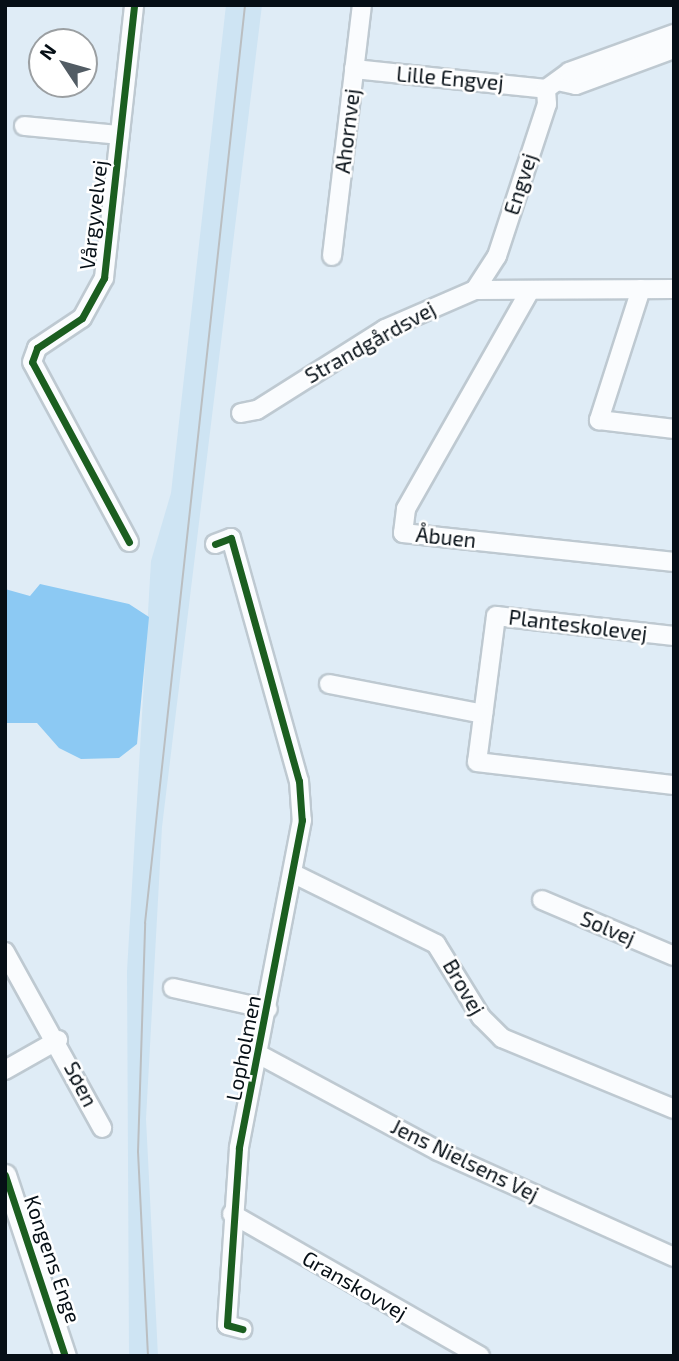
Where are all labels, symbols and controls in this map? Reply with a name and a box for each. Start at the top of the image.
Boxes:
north arrow [28,28,98,98]
text: N [34,39,61,64]
street label: Lille Engvej [395,61,505,95]
street label: Ahornvej [329,87,365,175]
street label: Engvej [498,150,542,218]
street label: Vårgyvelvej [74,159,112,271]
street label: Strandgårdsvej [300,296,440,388]
street label: Åbuen [415,521,477,553]
street label: Planteskolevej [507,604,649,646]
street label: Solvej [577,905,639,951]
street label: Brovej [438,955,490,1019]
street label: Lopholmen [220,993,266,1103]
street label: Søen [59,1057,103,1111]
street label: Jens Nielsens Vej [387,1113,543,1207]
street label: Kongens Enge [19,1192,87,1326]
street label: Granskovvej [298,1245,412,1325]

